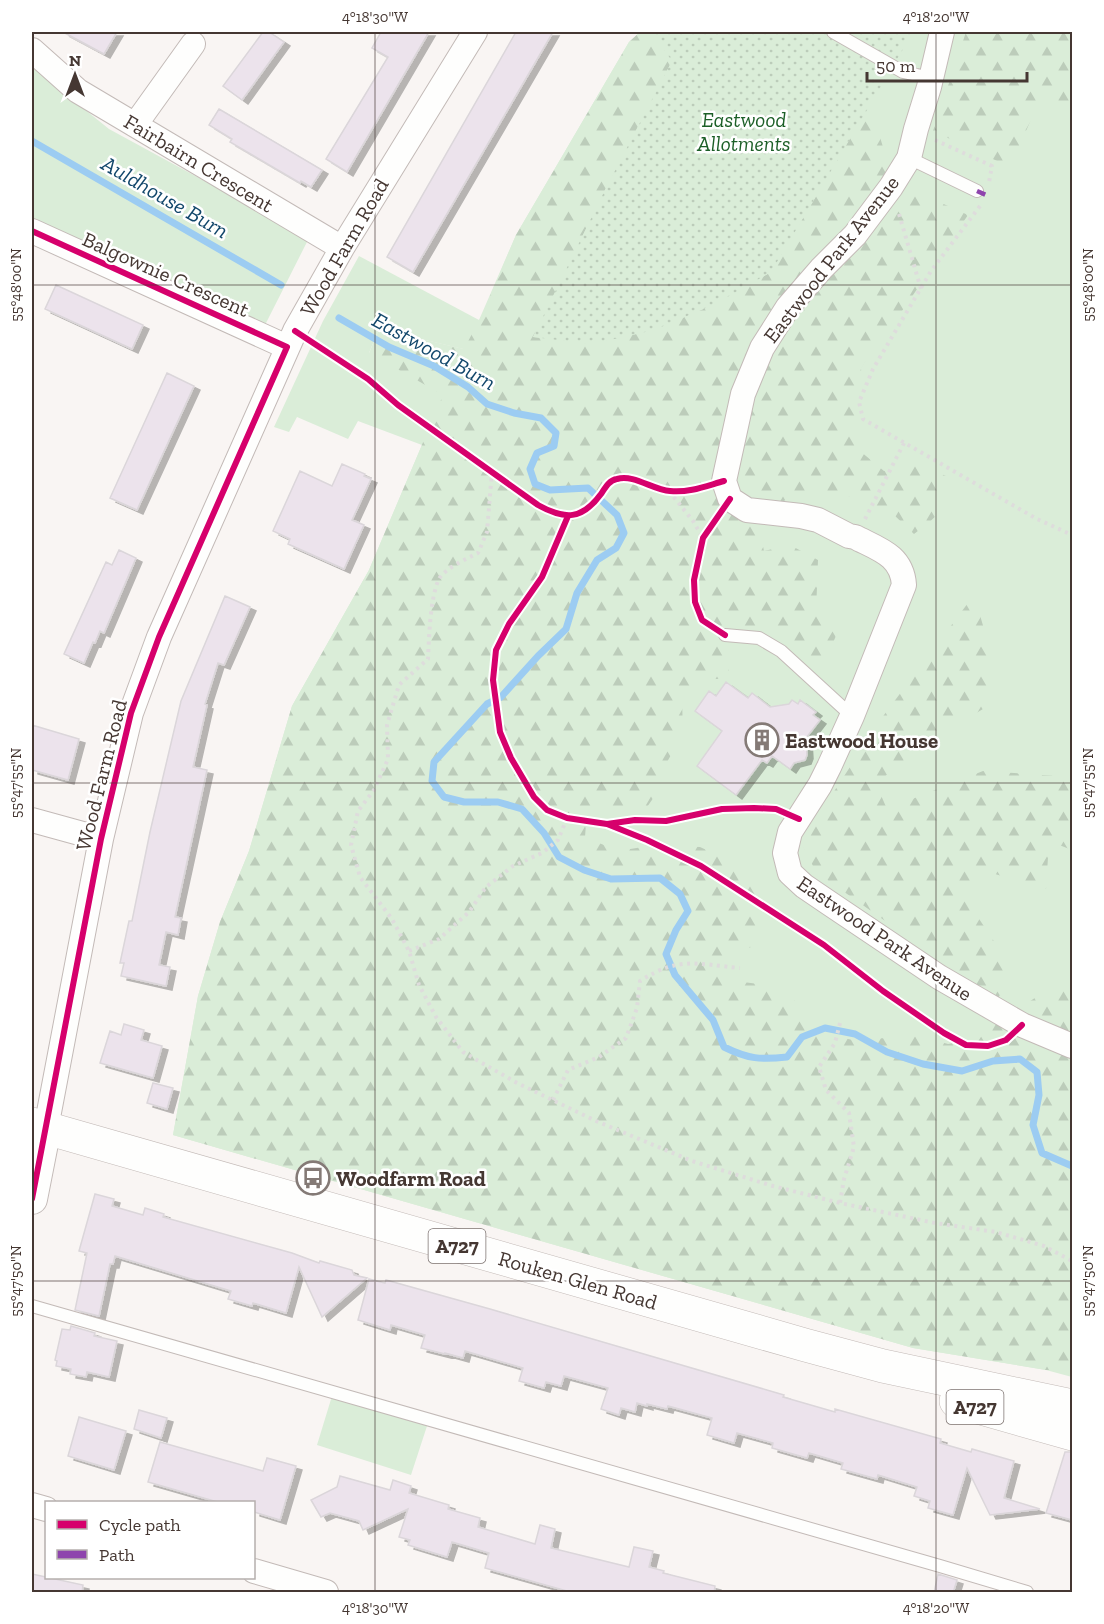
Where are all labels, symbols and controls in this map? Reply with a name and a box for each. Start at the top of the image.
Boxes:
text: 4°18'30"W [342,8,408,26]
text: 4°18'20"W [903,8,969,26]
north arrow [45,45,105,105]
scale bar [867,45,1028,83]
text: N [69,51,81,70]
text: 50 m [876,55,916,77]
park label: Eastwood Allotments [696,107,791,156]
street label: Fairbairn Crescent [120,109,278,218]
water label: Auldhouse Burn [96,149,233,244]
street label: Eastwood Park Avenue [758,170,904,348]
street label: Wood Farm Road [294,173,394,320]
street label: Balgownie Crescent [79,226,253,322]
text: 55°48'00"N [7,248,25,322]
text: 55°48'00"N [1079,248,1097,322]
water label: Eastwood Burn [368,306,500,396]
street label: Wood Farm Road [70,696,132,853]
building icon: Eastwood House [744,722,780,758]
place label: Eastwood House [785,728,938,753]
text: 55°47'55"N [7,748,25,818]
text: 55°47'55"N [1079,748,1097,818]
street label: Eastwood Park Avenue [793,870,977,1006]
bus stop icon: Woodfarm Road [295,1160,331,1196]
place label: Woodfarm Road [336,1166,486,1191]
road number: A727 [428,1229,486,1263]
text: 55°47'50"N [7,1245,25,1317]
street label: Rouken Glen Road [496,1245,661,1315]
text: 55°47'50"N [1079,1245,1097,1317]
road number: A727 [946,1390,1004,1424]
legend [45,1501,255,1579]
text: Cycle path [99,1514,181,1536]
text: Path [99,1544,135,1566]
text: 4°18'30"W [342,1599,408,1617]
text: 4°18'20"W [903,1599,969,1617]

